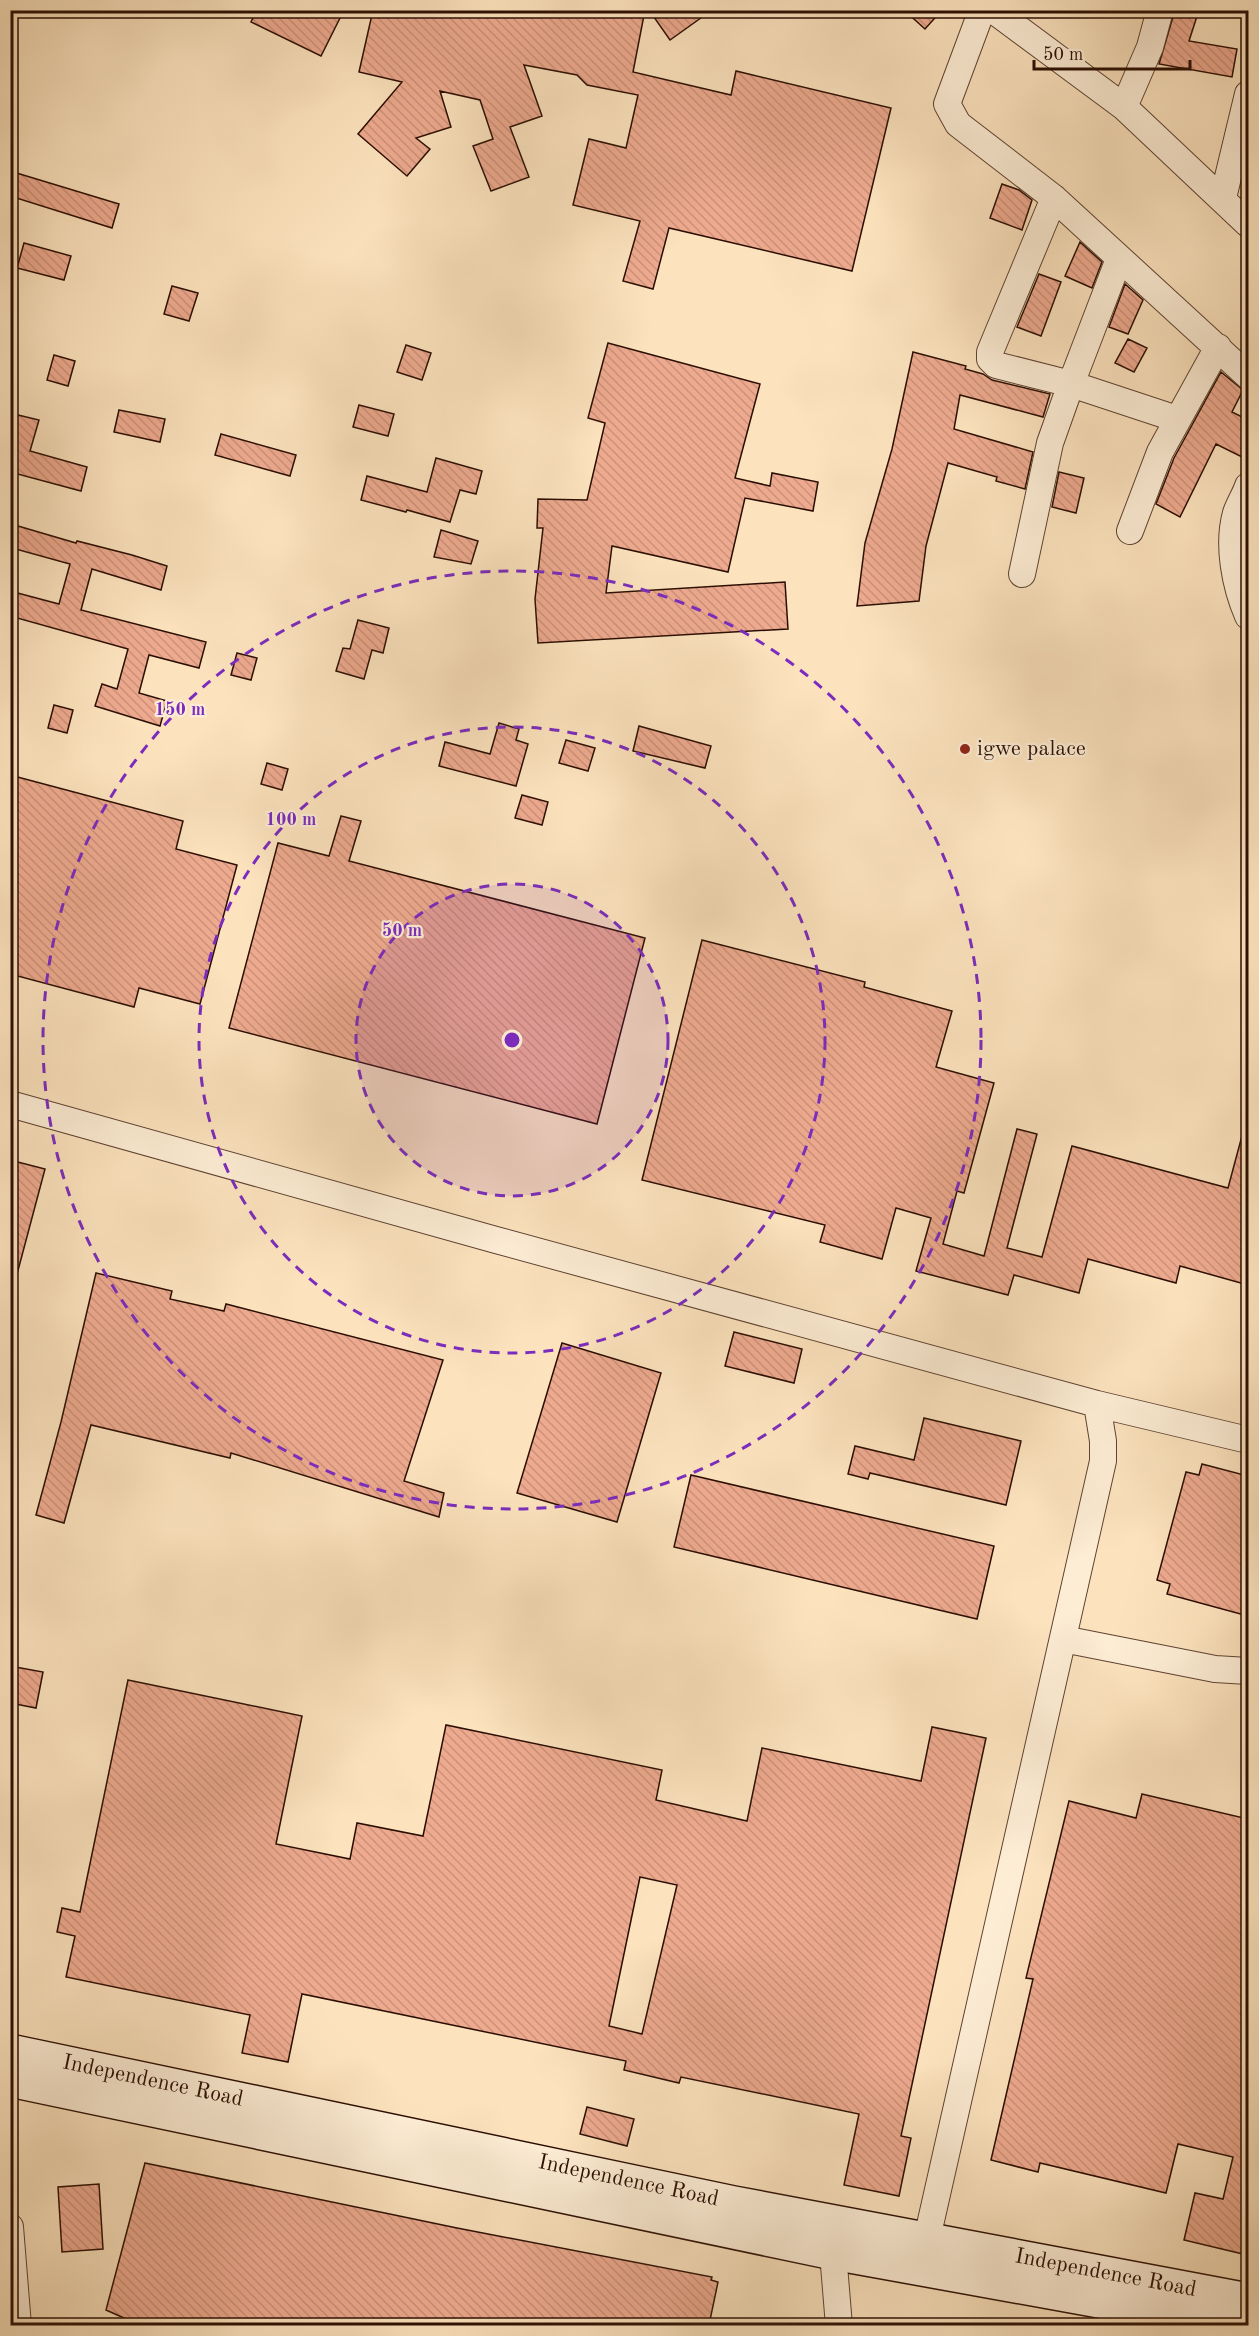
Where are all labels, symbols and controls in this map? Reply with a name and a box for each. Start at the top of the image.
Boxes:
scale bar [1034,33,1190,71]
text: 50 m [1043,46,1083,64]
text: 150 m [155,701,205,719]
place label: igwe palace [977,738,1086,760]
marker: igwe palace [958,742,972,756]
text: 100 m [266,811,316,829]
text: 50 m [382,922,422,940]
centre of rings [502,1030,522,1050]
street label: Independence Road [61,2051,245,2111]
street label: Independence Road [536,2151,721,2211]
street label: Independence Road [1013,2245,1198,2301]

